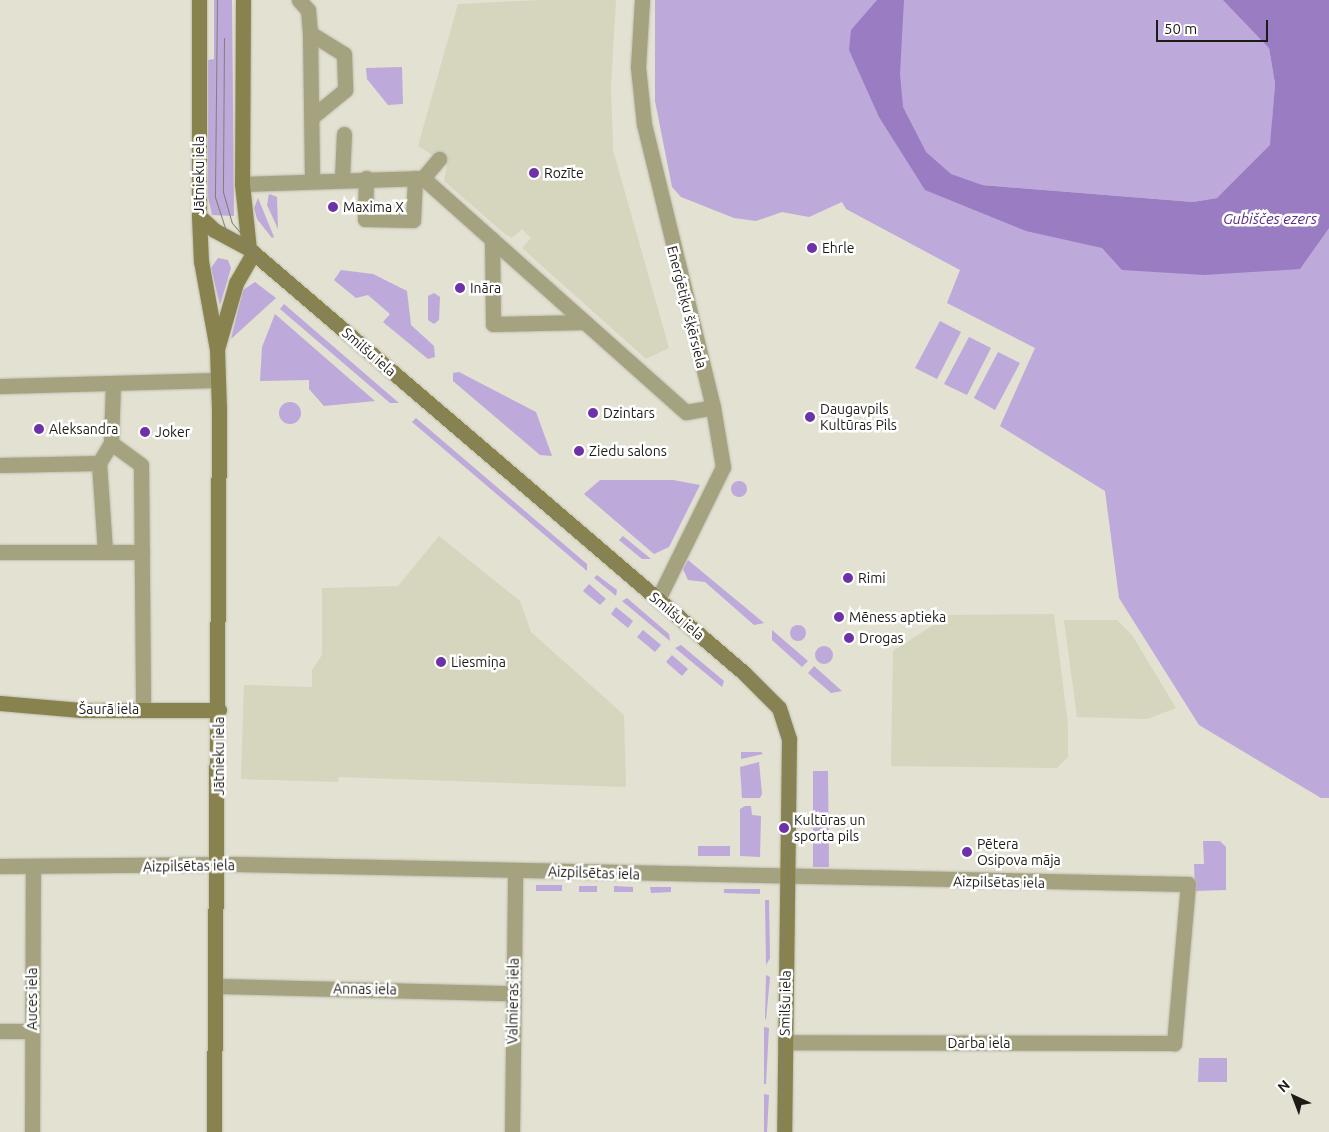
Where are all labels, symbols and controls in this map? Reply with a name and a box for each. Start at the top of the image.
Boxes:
scale bar [1159,10,1272,42]
text: 50 m [1164,20,1197,37]
street label: Jātnieku iela [191,136,207,214]
place label: Rozīte [544,165,584,181]
marker: Rozīte [528,167,540,179]
place label: Maxima X [343,199,404,215]
marker: Maxima X [327,201,339,213]
water label: Gubiščes ezers [1223,210,1317,228]
place label: Ehrle [822,240,855,256]
marker: Ehrle [806,242,818,254]
street label: Enerģētiķu šķērsiela [664,244,710,370]
place label: Ināra [470,280,501,296]
marker: Ināra [454,282,466,294]
street label: Smilšu iela [339,324,399,380]
place label: Daugavpils Kultūras Pils [820,401,897,434]
place label: Dzintars [603,405,655,421]
marker: Dzintars [587,407,599,419]
marker: Daugavpils Kultūras Pils [804,411,816,423]
place label: Aleksandra [49,421,119,437]
marker: Aleksandra [33,423,45,435]
place label: Joker [155,424,190,440]
marker: Joker [139,426,151,438]
place label: Ziedu salons [589,443,667,459]
marker: Ziedu salons [573,445,585,457]
place label: Rimi [858,570,886,586]
marker: Rimi [842,572,854,584]
street label: Smilšu iela [646,588,708,644]
place label: Mēness aptieka [849,609,946,625]
marker: Mēness aptieka [833,611,845,623]
place label: Drogas [859,630,904,646]
marker: Drogas [843,632,855,644]
place label: Liesmiņa [451,654,506,670]
marker: Liesmiņa [435,656,447,668]
street label: Šaurā iela [79,701,139,717]
street label: Jātnieku iela [211,717,227,795]
place label: Kultūras un sporta pils [794,812,865,844]
marker: Kultūras un sporta pils [778,822,790,834]
place label: Pētera Osipova māja [977,836,1061,869]
marker: Pētera Osipova māja [961,846,973,858]
street label: Aizpilsētas iela [143,857,235,875]
street label: Aizpilsētas iela [548,863,640,883]
street label: Aizpilsētas iela [953,873,1045,891]
street label: Valmieras iela [504,958,522,1044]
street label: Auces iela [24,968,40,1030]
street label: Smilšu iela [776,970,794,1036]
street label: Annas iela [333,980,397,998]
street label: Darba iela [948,1035,1010,1051]
north arrow [1269,1072,1319,1122]
text: N [1274,1077,1293,1095]

